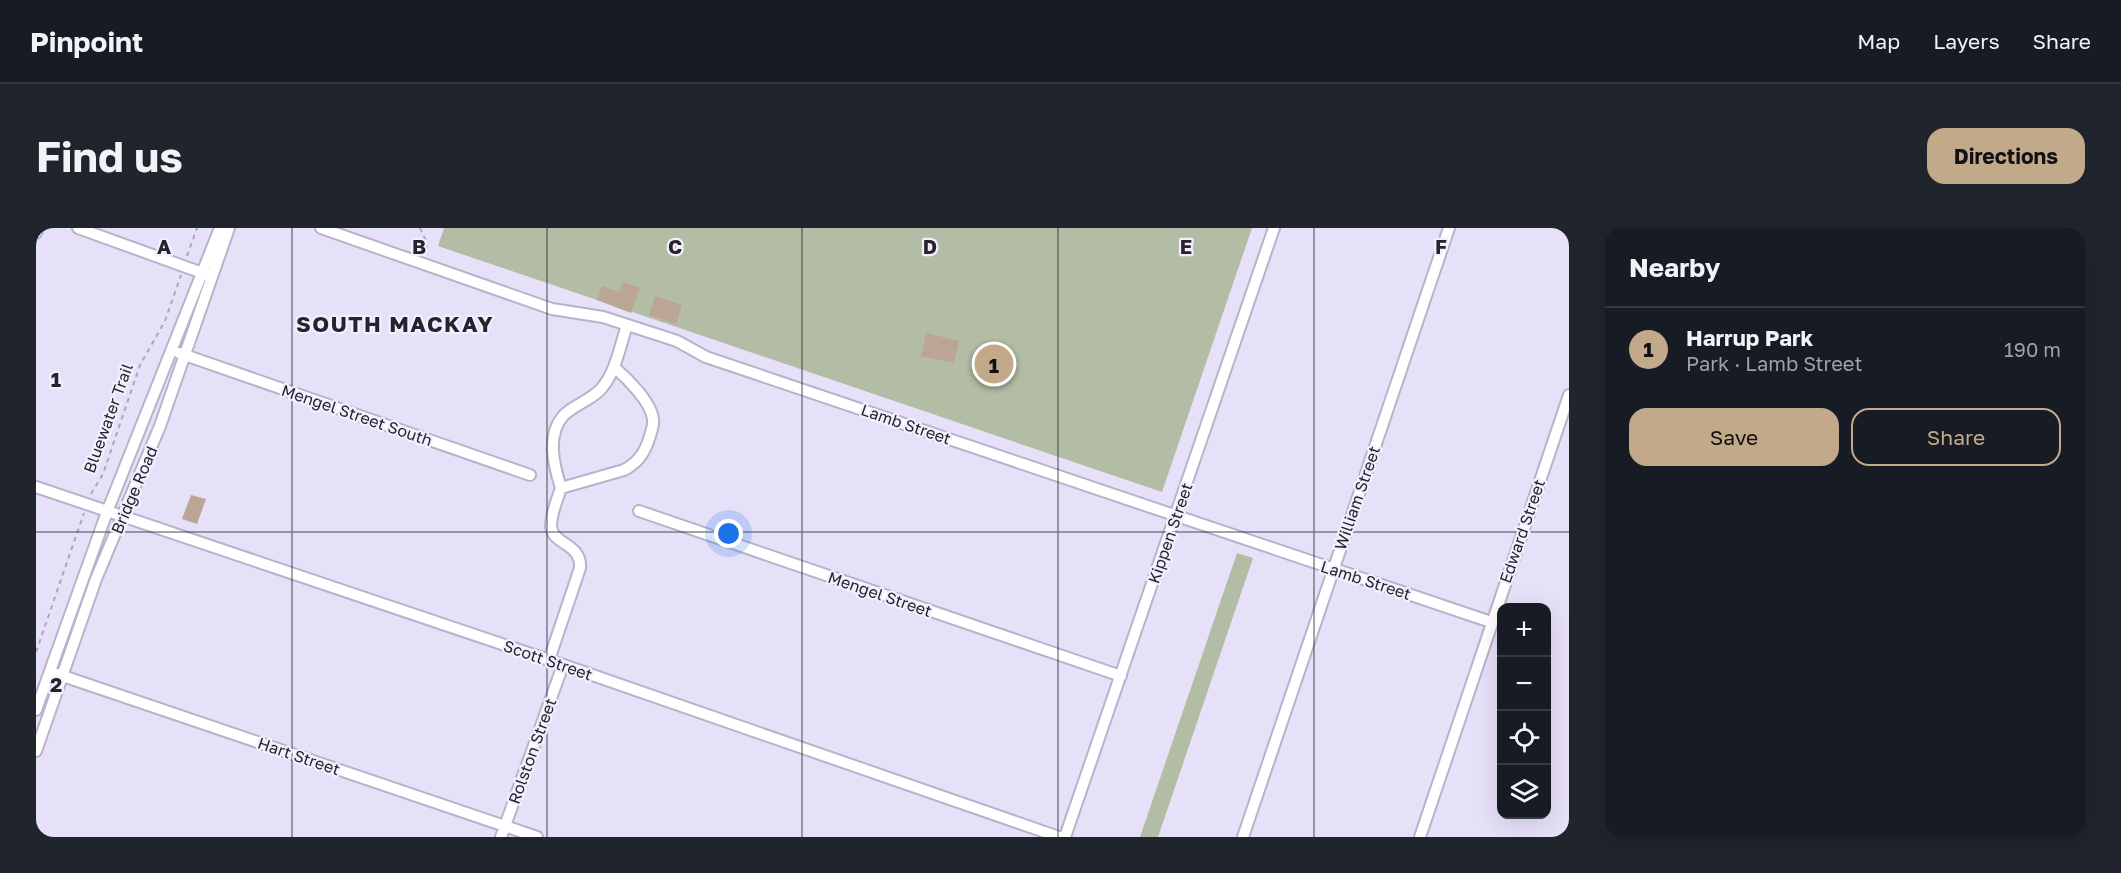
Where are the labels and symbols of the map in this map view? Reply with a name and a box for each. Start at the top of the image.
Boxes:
text: A [157,234,171,258]
text: B [412,234,426,258]
text: C [668,234,682,258]
text: D [923,234,937,258]
text: E [1180,234,1192,258]
text: F [1435,234,1447,258]
district label: SOUTH MACKAY [296,310,494,337]
pin: 1 [974,342,1014,386]
street label: Bluewater Trail [79,361,137,475]
text: 1 [51,367,61,391]
street label: Mengel Street South [279,380,435,450]
street label: Lamb Street [858,399,954,449]
street label: Bridge Road [107,443,161,537]
street label: William Street [1330,443,1384,553]
street label: Edward Street [1495,476,1549,586]
street label: Kippen Street [1143,480,1197,586]
your location [714,519,743,548]
street label: Lamb Street [1318,556,1414,604]
street label: Mengel Street [825,567,935,621]
street label: Scott Street [501,635,595,685]
text: 2 [50,672,62,696]
street label: Rolston Street [504,695,560,807]
street label: Hart Street [255,733,343,779]

